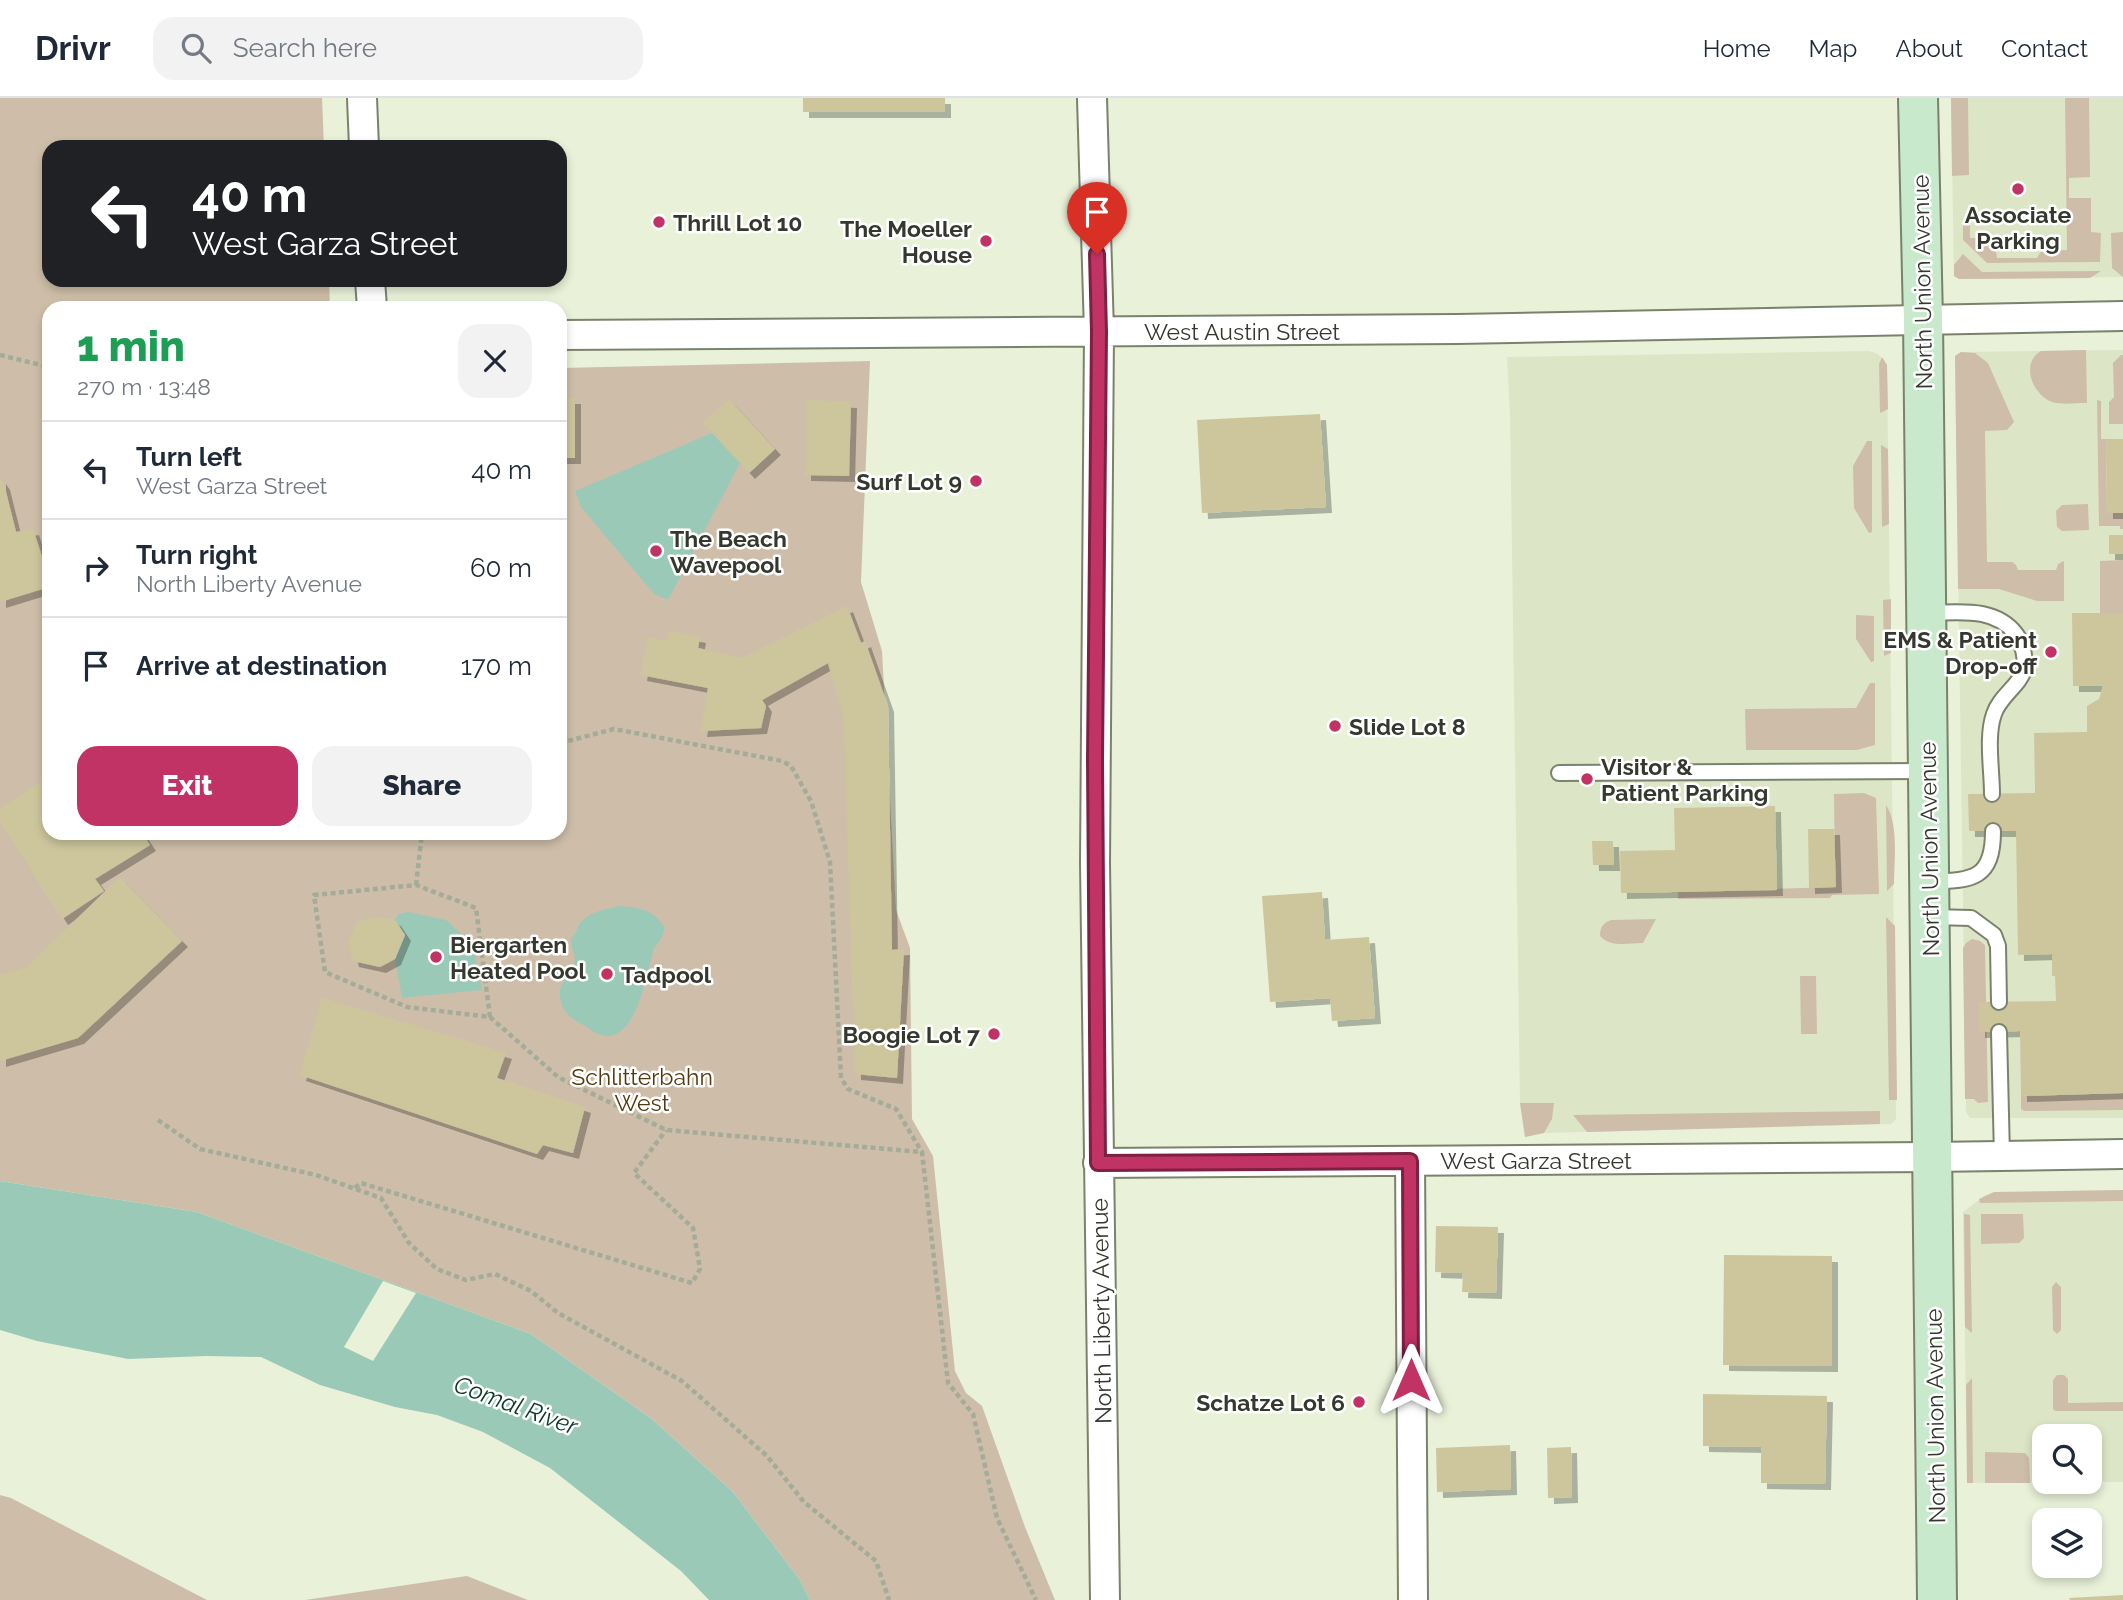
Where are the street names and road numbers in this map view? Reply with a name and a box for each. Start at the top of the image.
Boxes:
street label: North Union Avenue [1907,174,1937,390]
street label: West Austin Street [1144,318,1340,345]
street label: North Union Avenue [1914,741,1944,957]
street label: West Garza Street [1440,1147,1632,1174]
street label: North Liberty Avenue [1086,1198,1116,1424]
street label: North Union Avenue [1920,1308,1950,1524]

